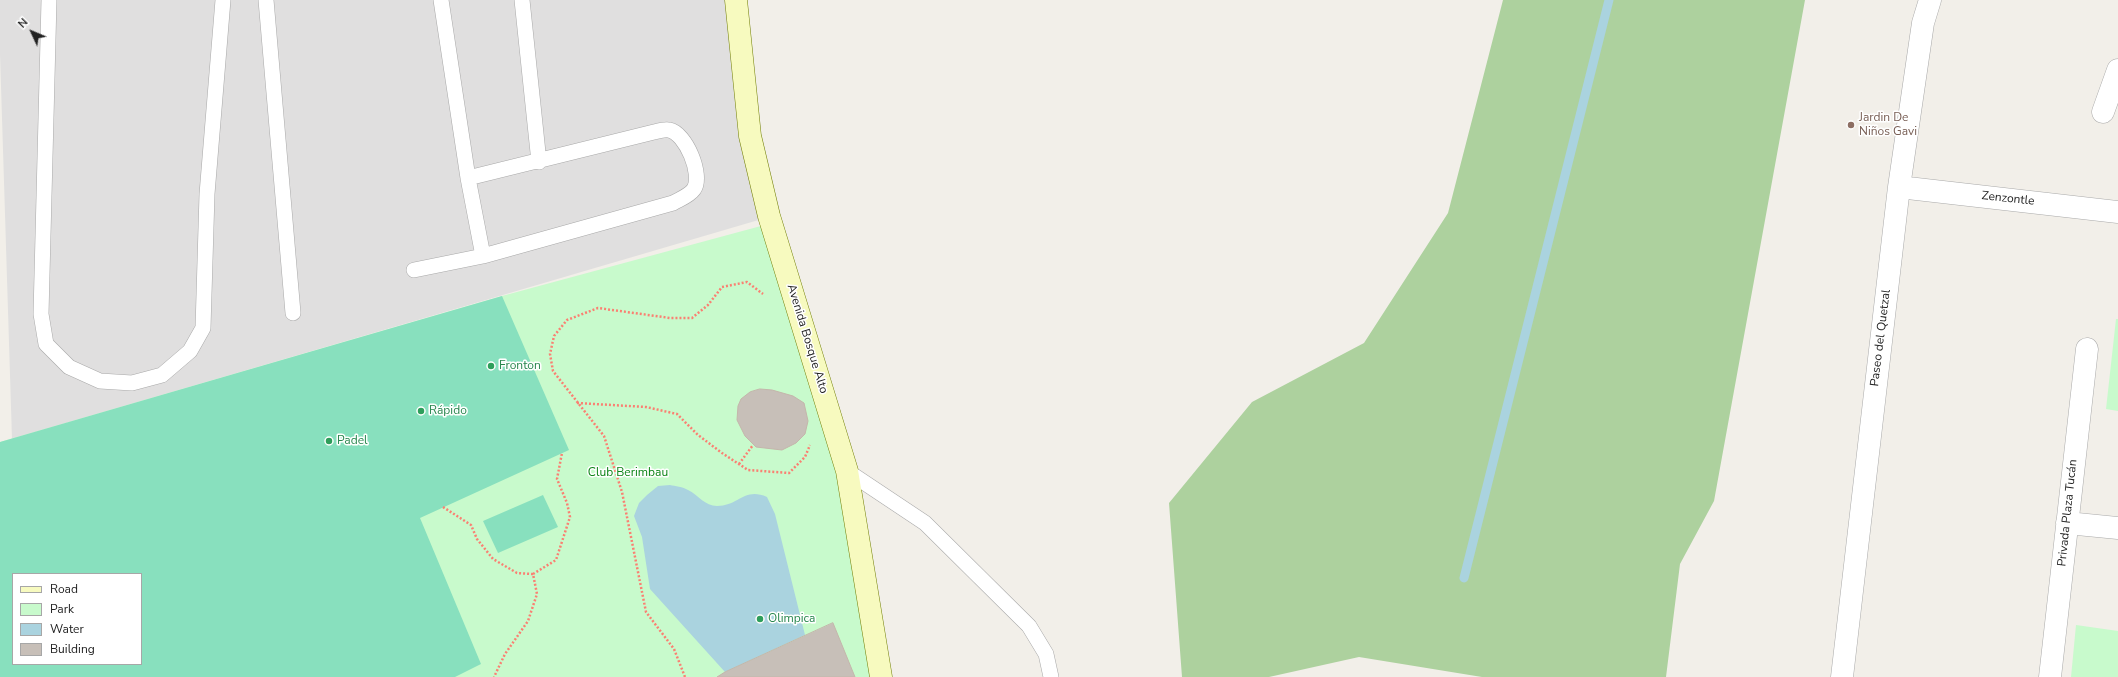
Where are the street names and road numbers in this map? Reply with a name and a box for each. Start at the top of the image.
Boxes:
street label: Zenzontle [1981,189,2035,209]
street label: Avenida Bosque Alto [783,283,831,395]
street label: Paseo del Quetzal [1868,289,1894,387]
street label: Privada Plaza Tucán [2055,459,2081,567]

